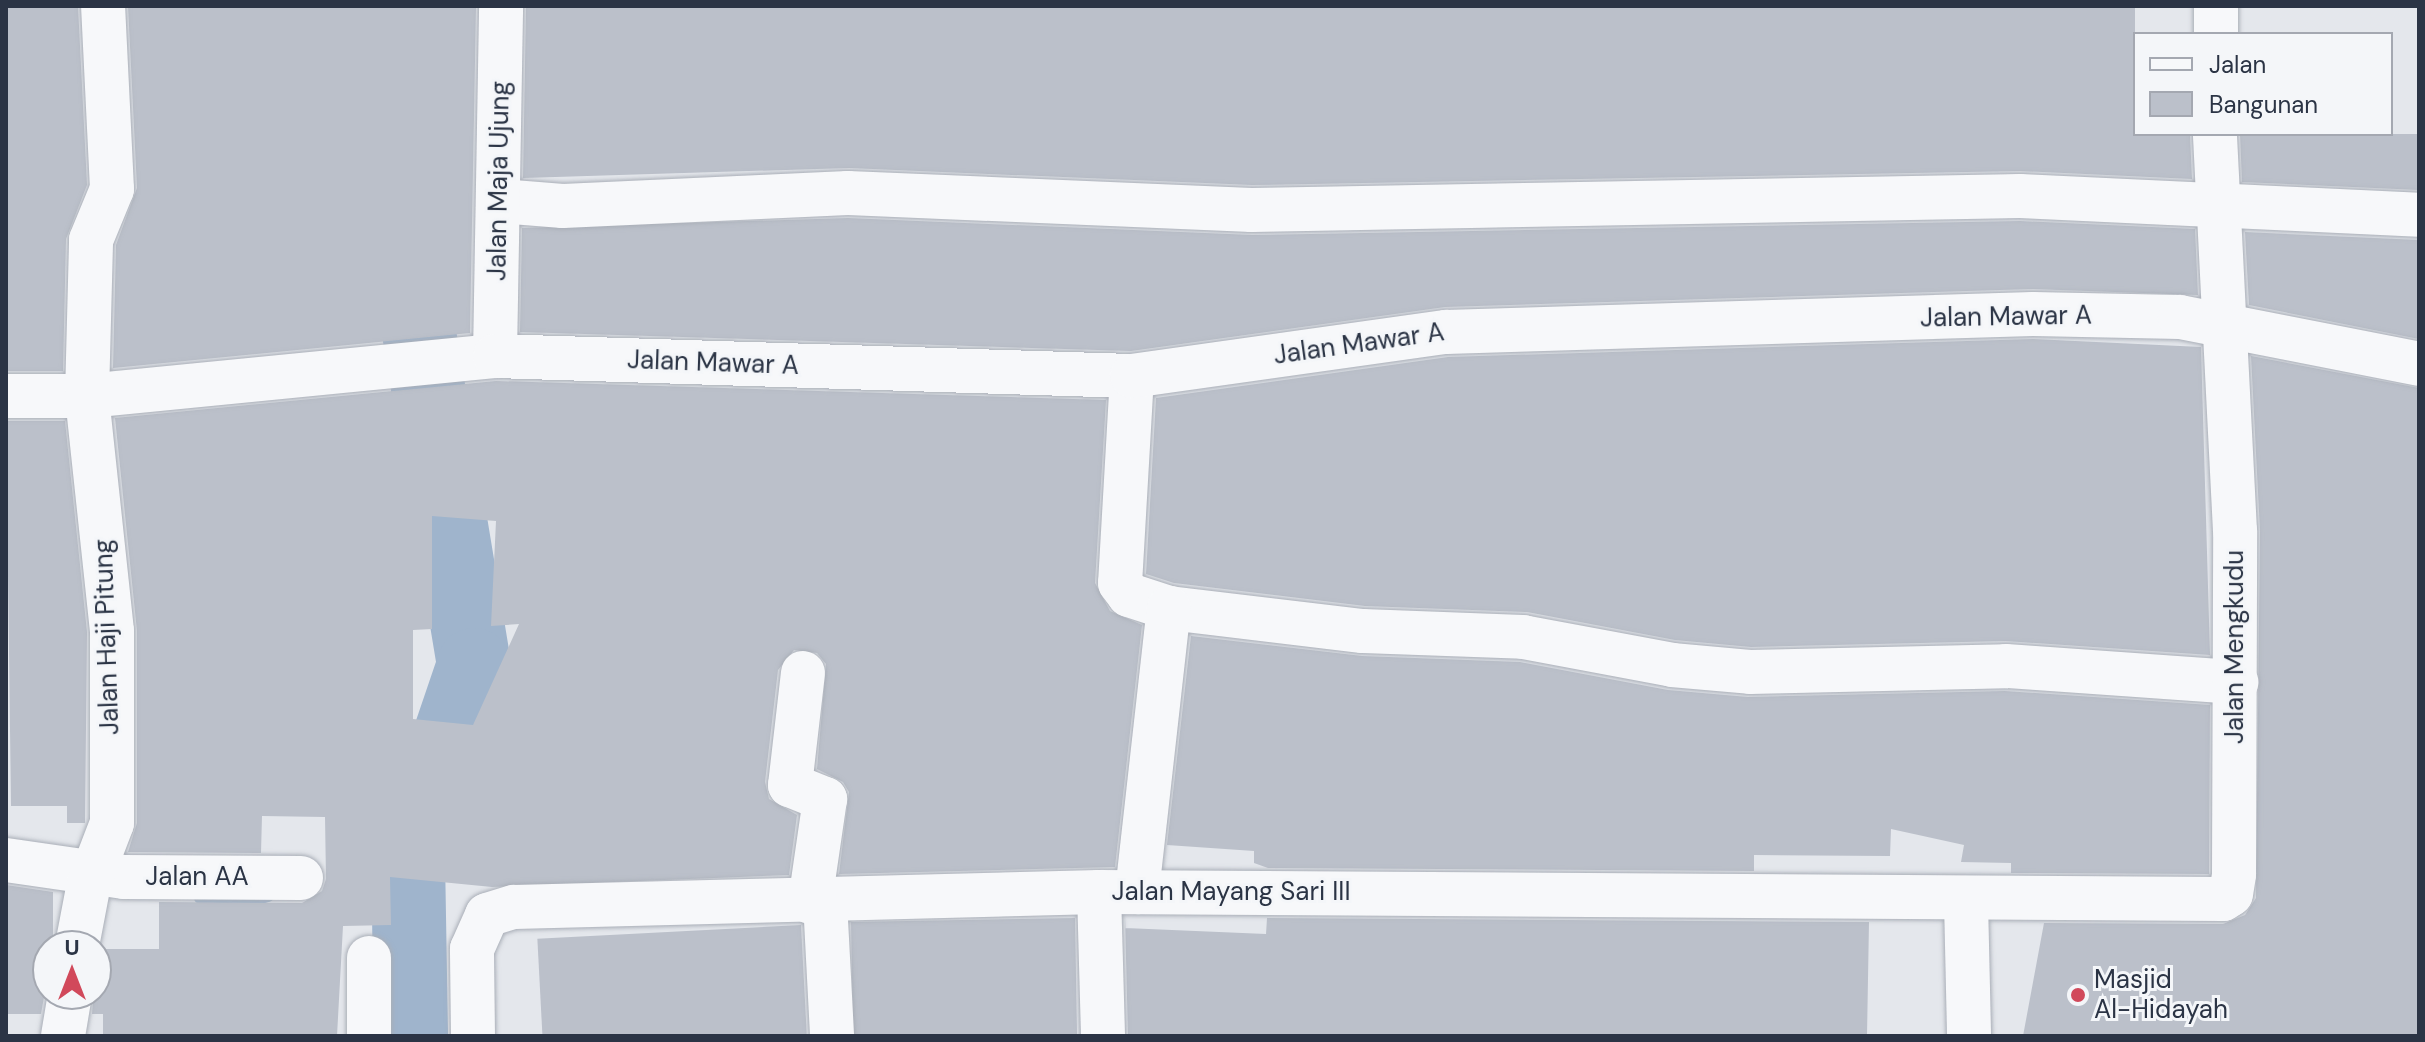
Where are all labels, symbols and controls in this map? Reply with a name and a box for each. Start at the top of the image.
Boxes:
legend [2133,32,2393,136]
text: Jalan [2209,49,2266,80]
street label: Jalan Maja Ujung [482,81,516,281]
text: Bangunan [2209,89,2318,120]
street label: Jalan Mawar A [1920,300,2092,334]
street label: Jalan Mawar A [1272,317,1446,371]
street label: Jalan Mawar A [627,344,799,382]
street label: Jalan Haji Pitung [88,538,126,736]
street label: Jalan Mengkudu [2219,550,2251,744]
street label: Jalan AA [145,861,249,893]
street label: Jalan Mayang Sari III [1112,876,1350,908]
north arrow [32,930,112,1010]
text: U [64,933,80,962]
place label: Masjid Al-Hidayah [2094,964,2228,1026]
marker: Masjid Al-Hidayah [2069,986,2087,1004]

